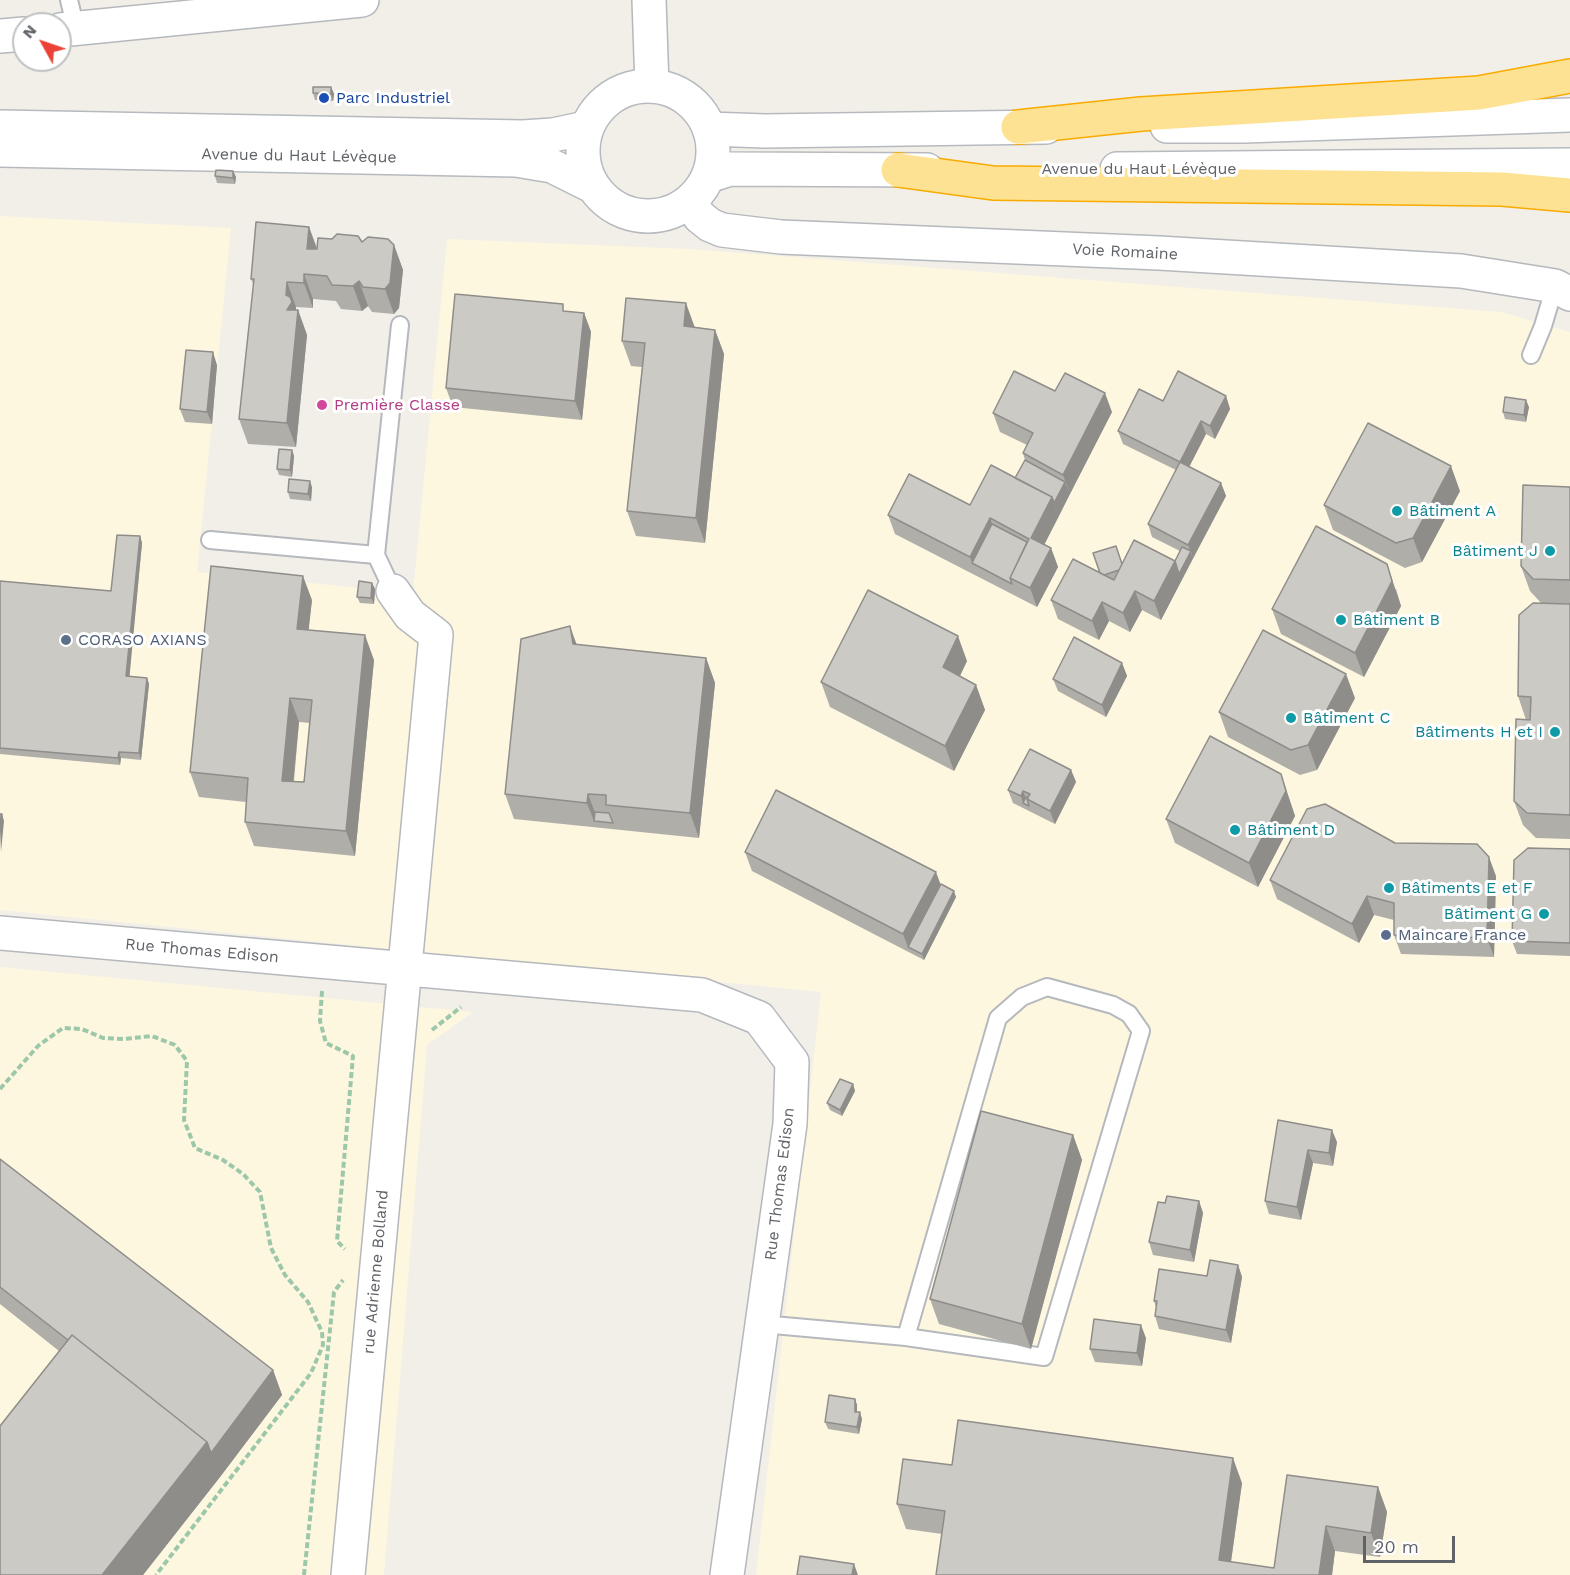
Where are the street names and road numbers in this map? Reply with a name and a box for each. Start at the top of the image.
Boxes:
street label: Avenue du Haut Lévèque [201,145,397,167]
street label: Avenue du Haut Lévèque [1041,159,1237,179]
street label: Voie Romaine [1072,240,1178,264]
street label: Rue Thomas Edison [124,935,280,967]
street label: Rue Thomas Edison [761,1106,799,1262]
street label: rue Adrienne Bolland [359,1189,393,1355]

